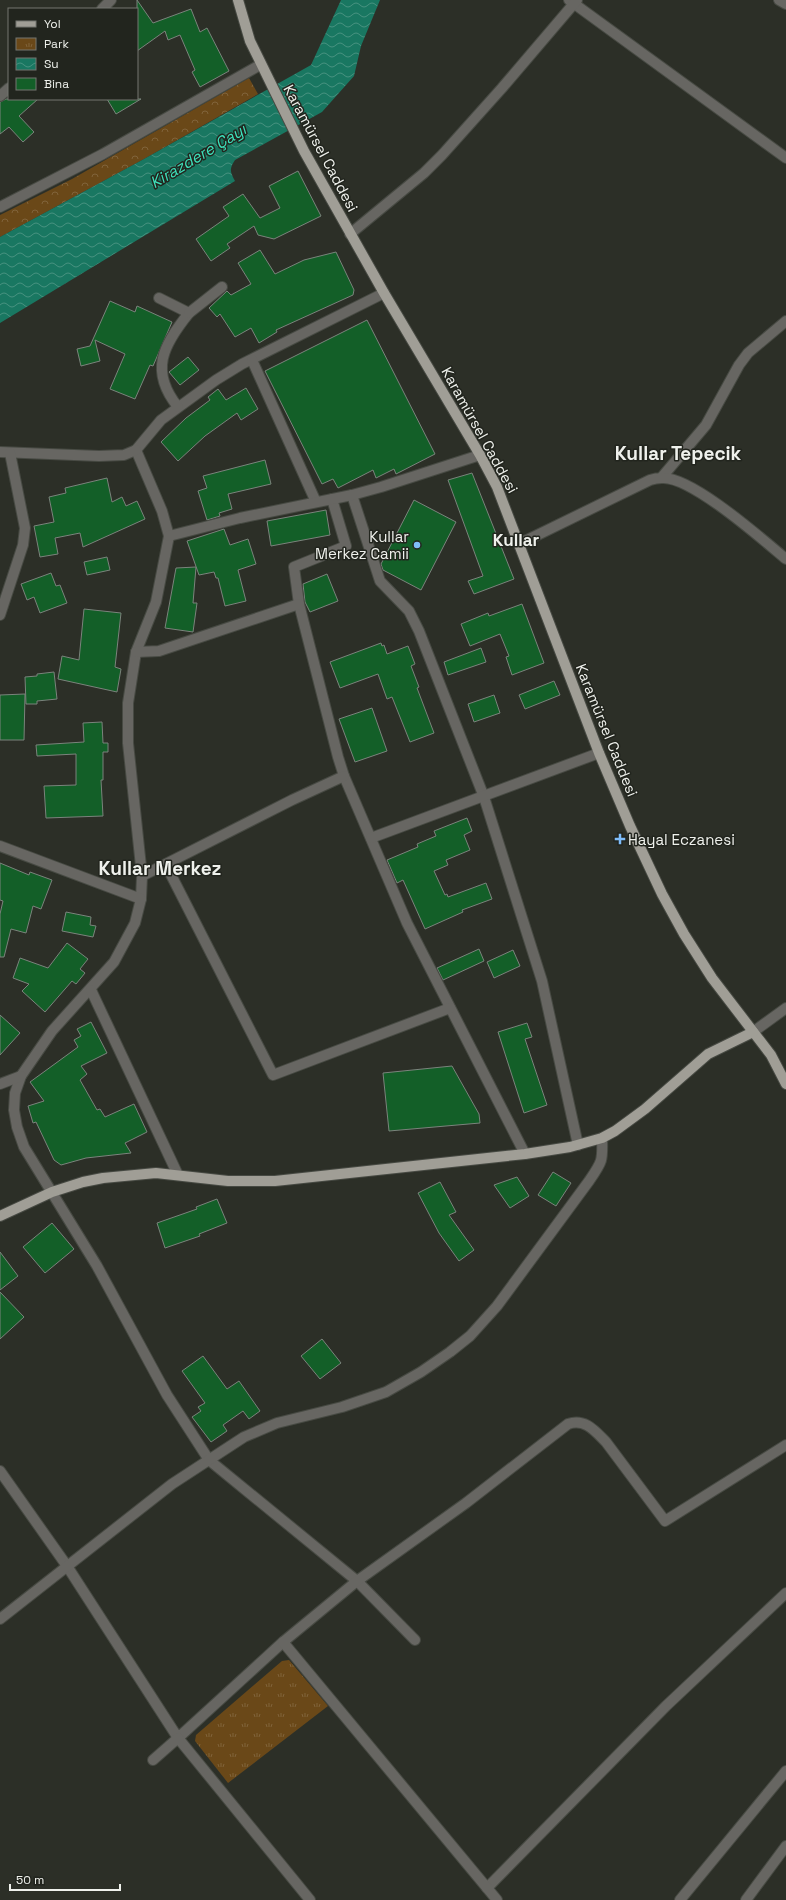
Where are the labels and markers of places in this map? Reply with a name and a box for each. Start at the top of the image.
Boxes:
place label: Kullar Merkez Camii [315,527,409,563]
marker: Kullar Merkez Camii [412,540,422,550]
place label: Hayal Eczanesi [628,830,735,849]
marker: Hayal Eczanesi [615,834,625,844]

